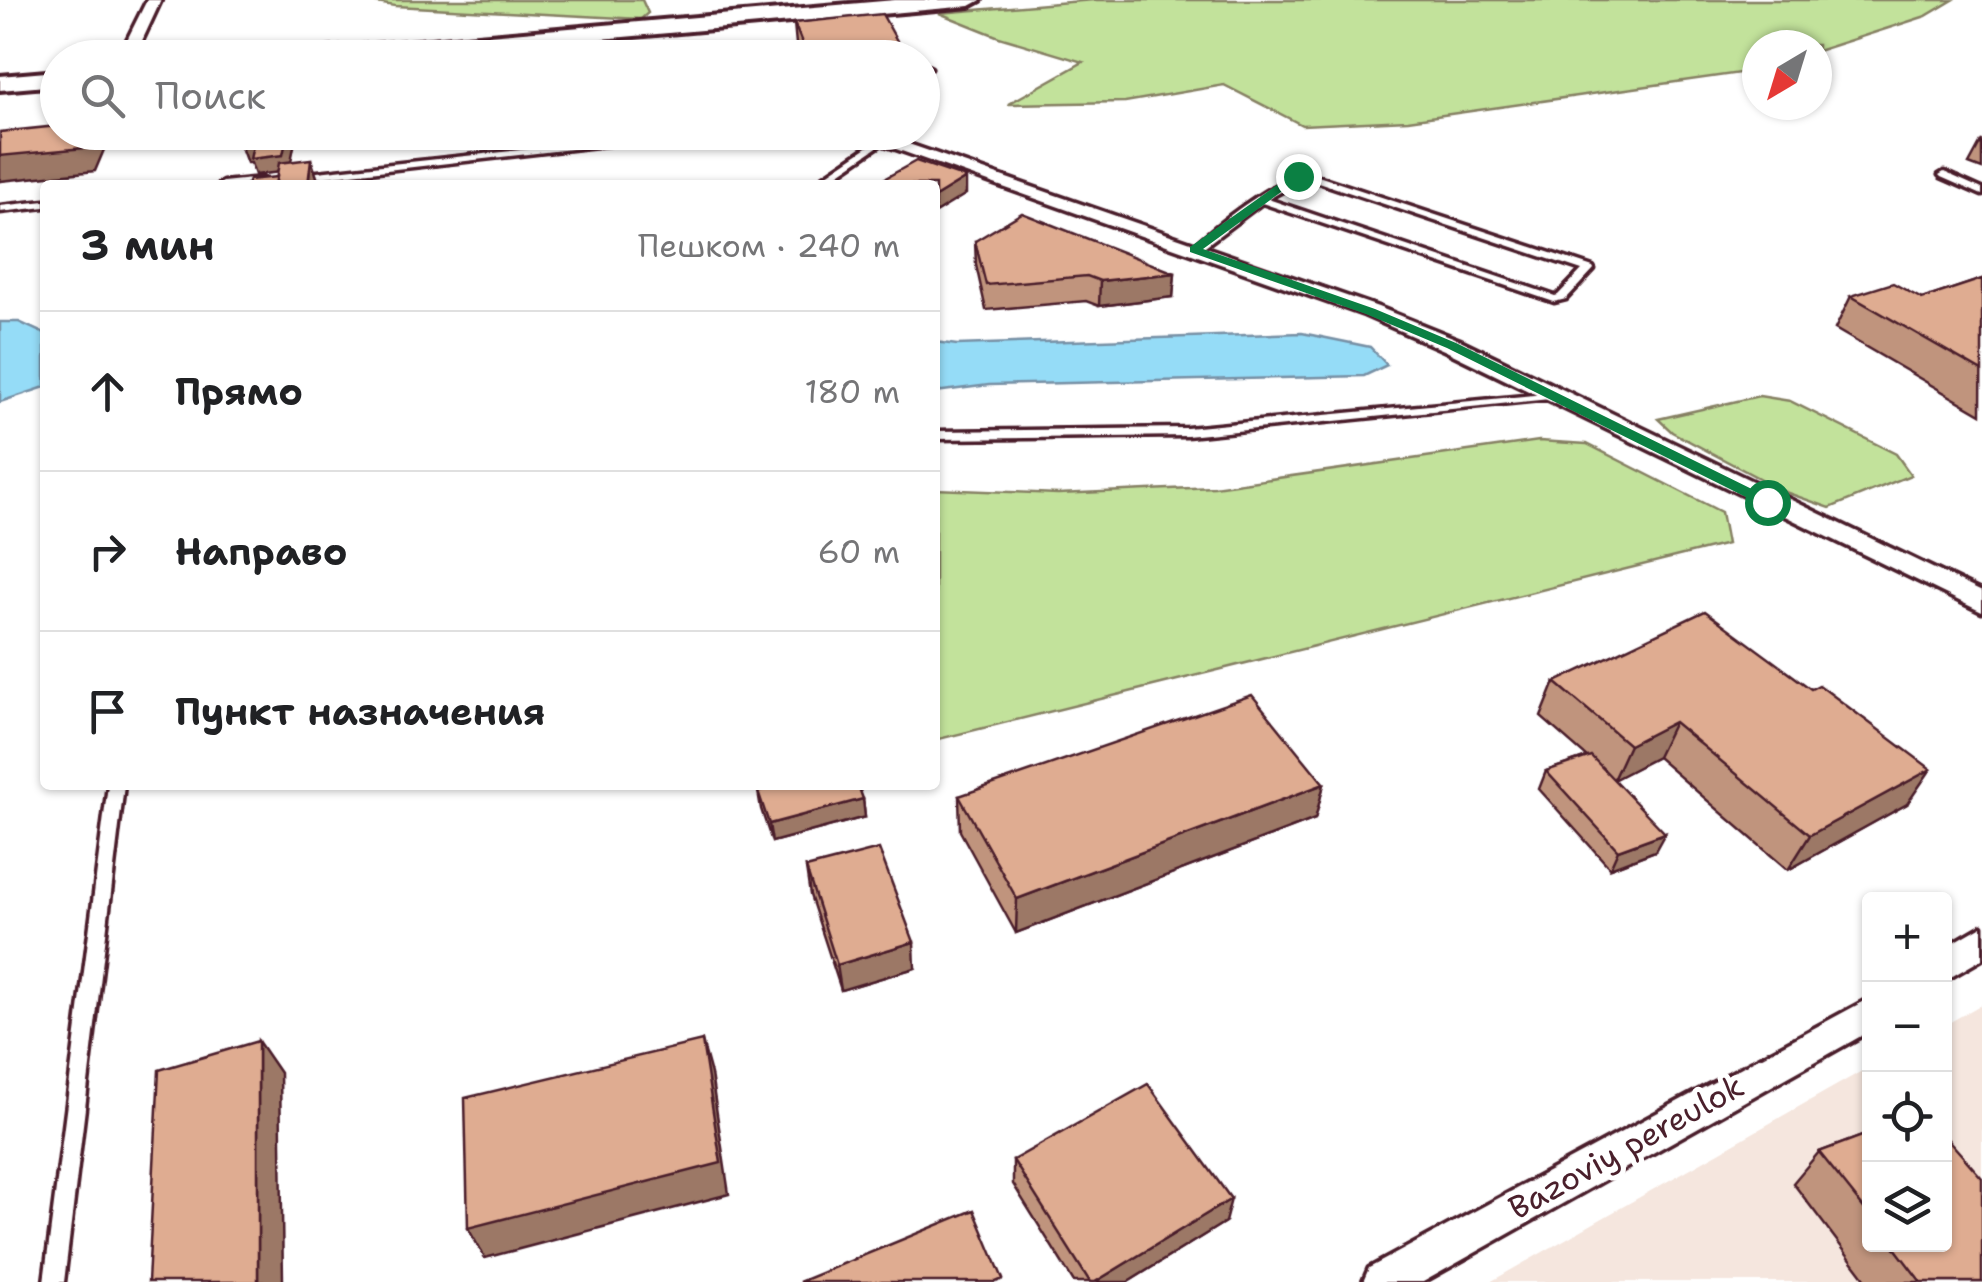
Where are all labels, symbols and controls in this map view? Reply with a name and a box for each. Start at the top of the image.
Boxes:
north arrow [1742,30,1832,120]
search box [40,40,940,150]
icon: search [75,68,130,123]
text: Поиск [155,70,266,121]
route end [1276,154,1322,200]
text: 3 мин [80,217,215,273]
text: Пешком · 240 m [638,224,900,267]
icon: ahead [80,364,135,419]
text: Прямо [175,366,303,417]
text: 180 m [804,370,900,413]
route start [1745,480,1791,526]
icon: right [80,524,135,579]
text: Направо [175,526,348,577]
text: 60 m [818,530,900,573]
icon: arrive [80,684,135,739]
text: Пункт назначения [175,686,545,737]
map controls [1862,892,1952,1252]
button: + [1862,892,1952,982]
button: − [1862,982,1952,1072]
street label: Bazoviy pereulok [1500,1064,1751,1229]
button: locate [1862,1072,1952,1162]
button: layers [1862,1162,1952,1252]

